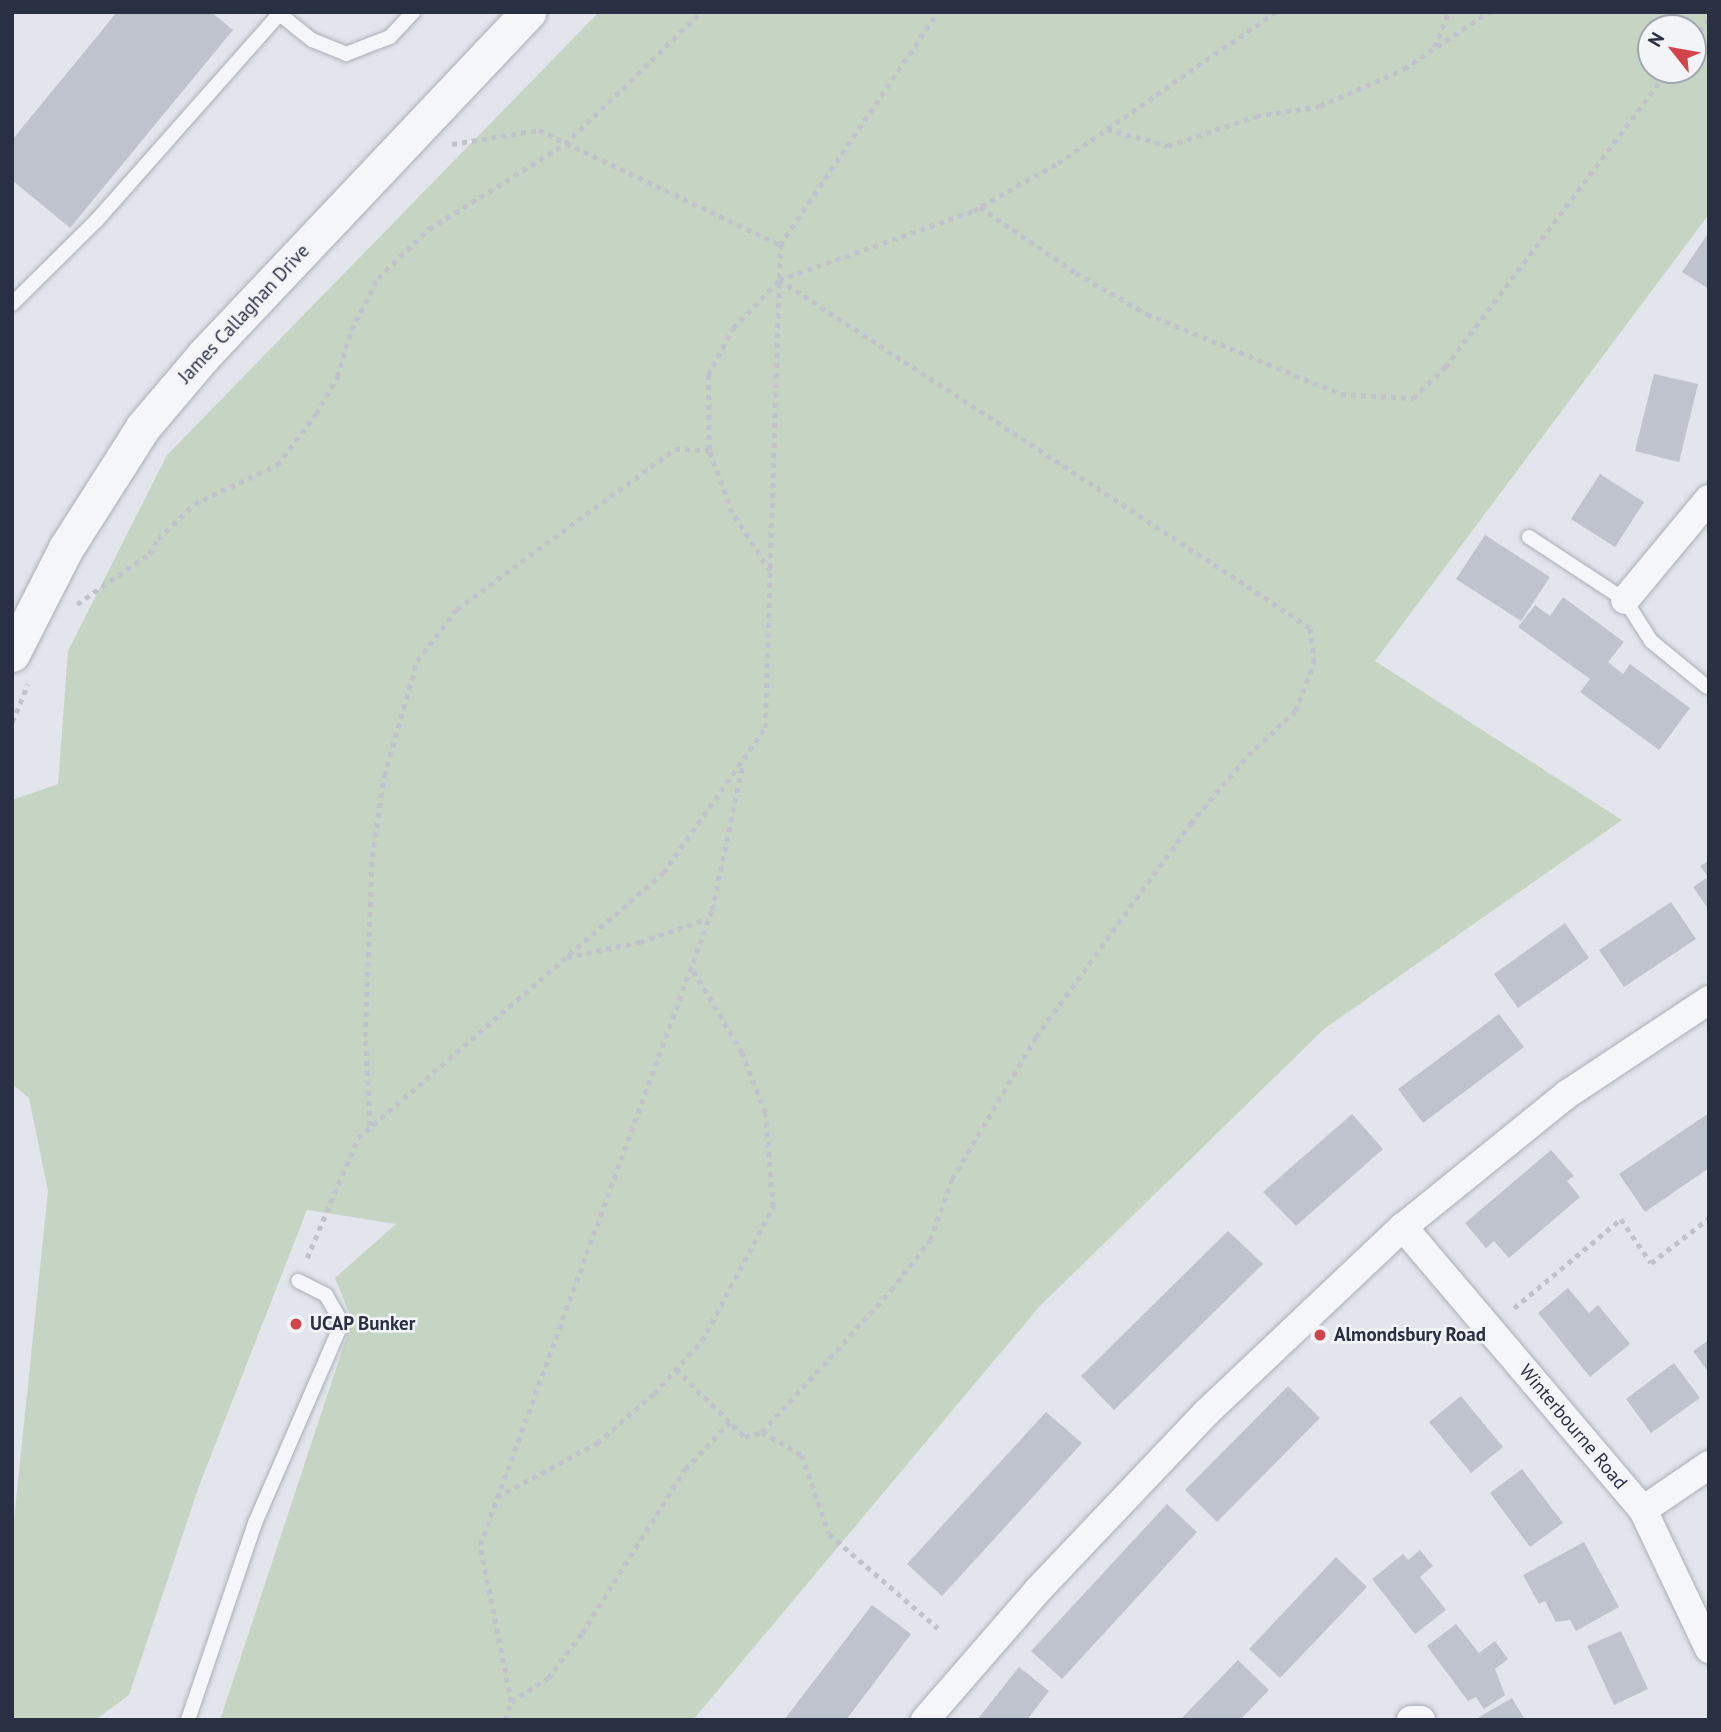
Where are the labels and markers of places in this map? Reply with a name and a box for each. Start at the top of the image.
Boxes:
place label: UCAP Bunker [310,1313,416,1335]
marker: UCAP Bunker [288,1316,304,1332]
place label: Almondsbury Road [1334,1324,1487,1346]
marker: Almondsbury Road [1312,1327,1328,1343]

